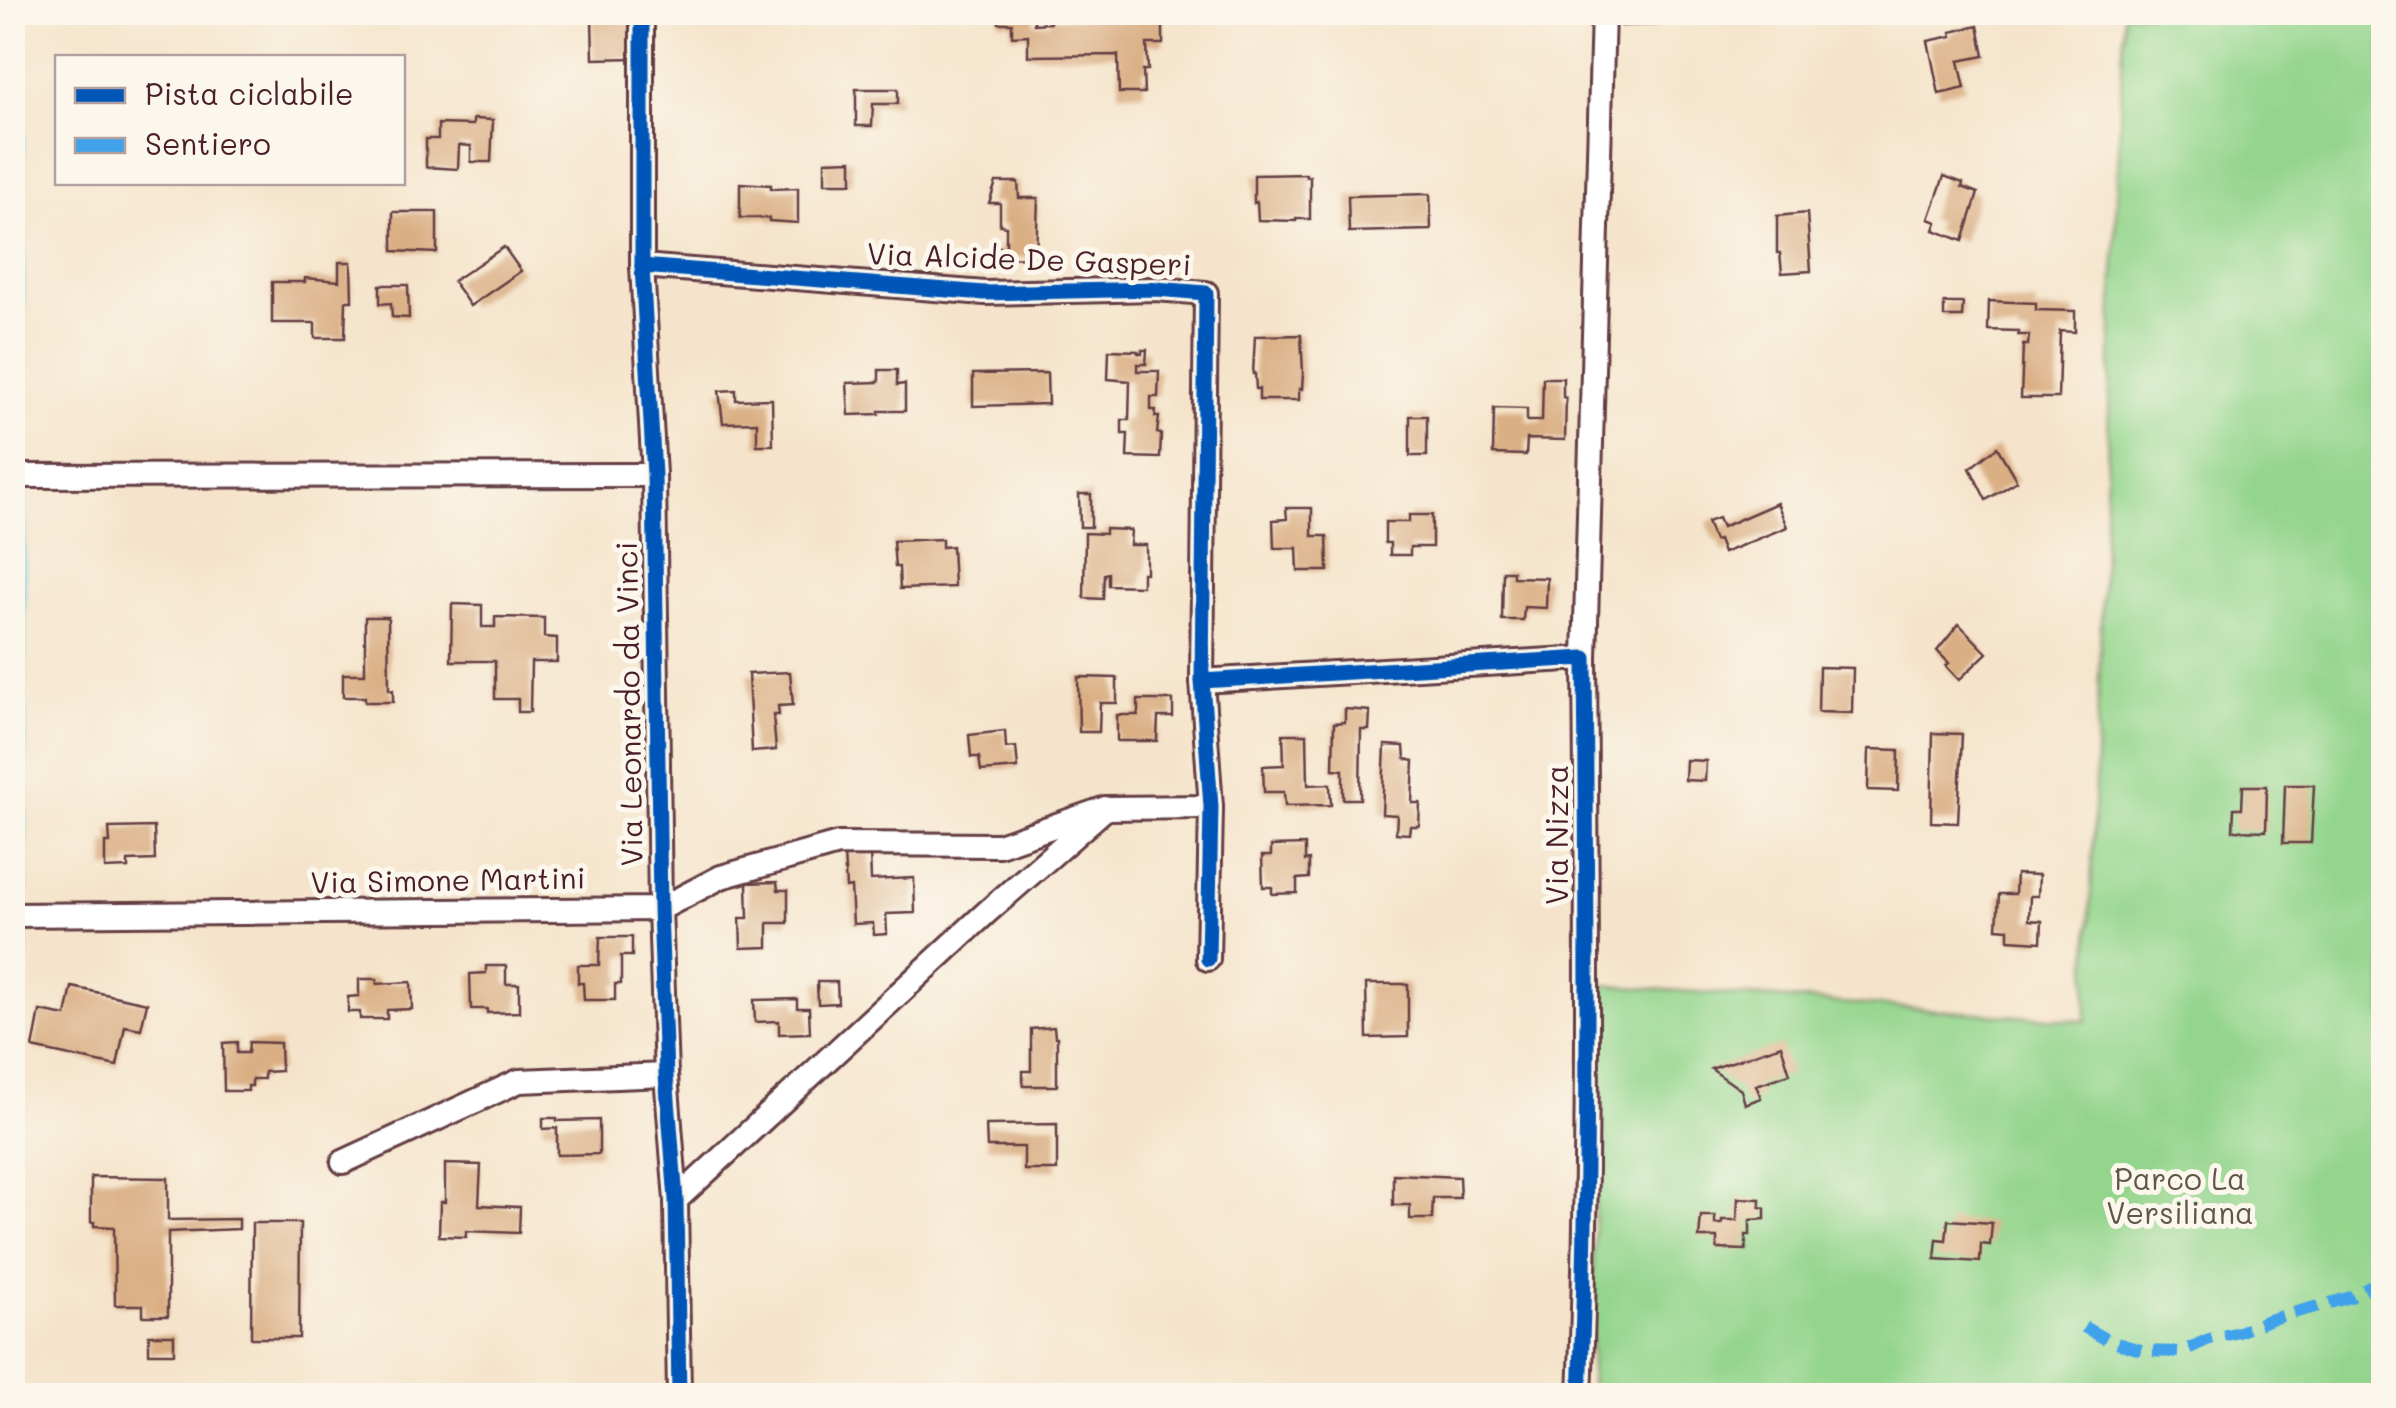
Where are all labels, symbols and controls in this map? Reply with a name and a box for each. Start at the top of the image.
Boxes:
legend [55,55,405,185]
text: Pista ciclabile [145,73,354,113]
text: Sentiero [145,123,271,163]
street label: Via Alcide De Gasperi [866,232,1192,284]
street label: Via Leonardo da Vinci [605,541,651,867]
street label: Via Nizza [1536,765,1576,905]
street label: Via Simone Martini [310,857,586,901]
park label: Parco La Versiliana [2106,1158,2254,1232]

